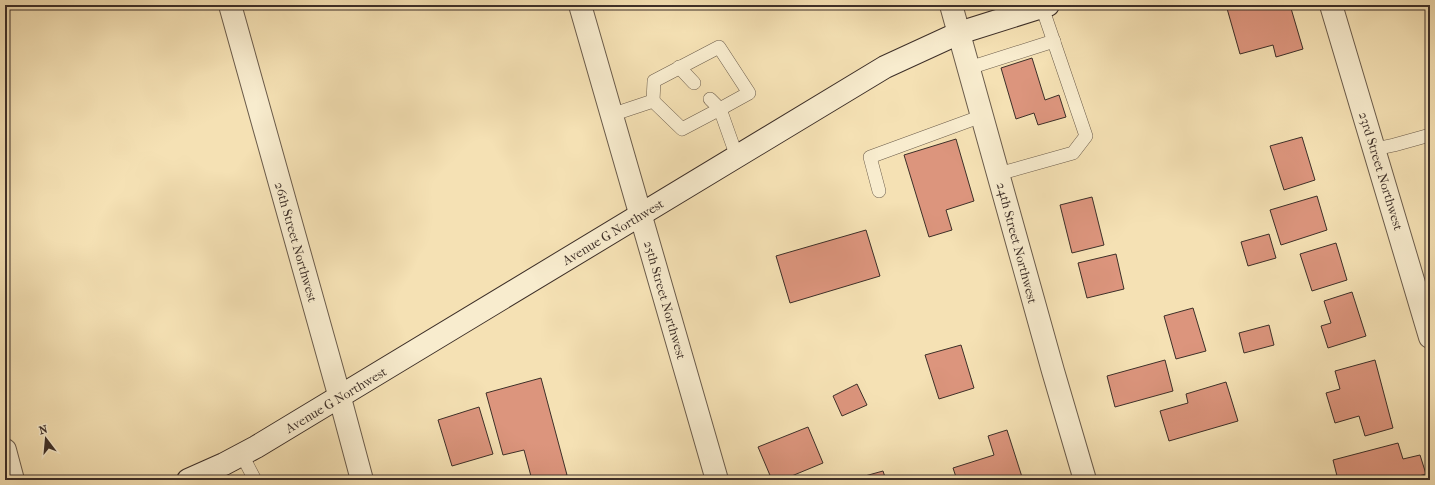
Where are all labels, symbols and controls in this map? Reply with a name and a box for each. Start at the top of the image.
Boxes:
street label: 23rd Street Northwest [1356,110,1406,232]
street label: 26th Street Northwest [272,180,320,304]
street label: 24th Street Northwest [994,181,1040,306]
street label: Avenue G Northwest [559,196,667,269]
street label: 25th Street Northwest [641,239,689,361]
street label: Avenue G Northwest [282,364,390,437]
north arrow [26,419,66,459]
text: N [38,422,50,437]

